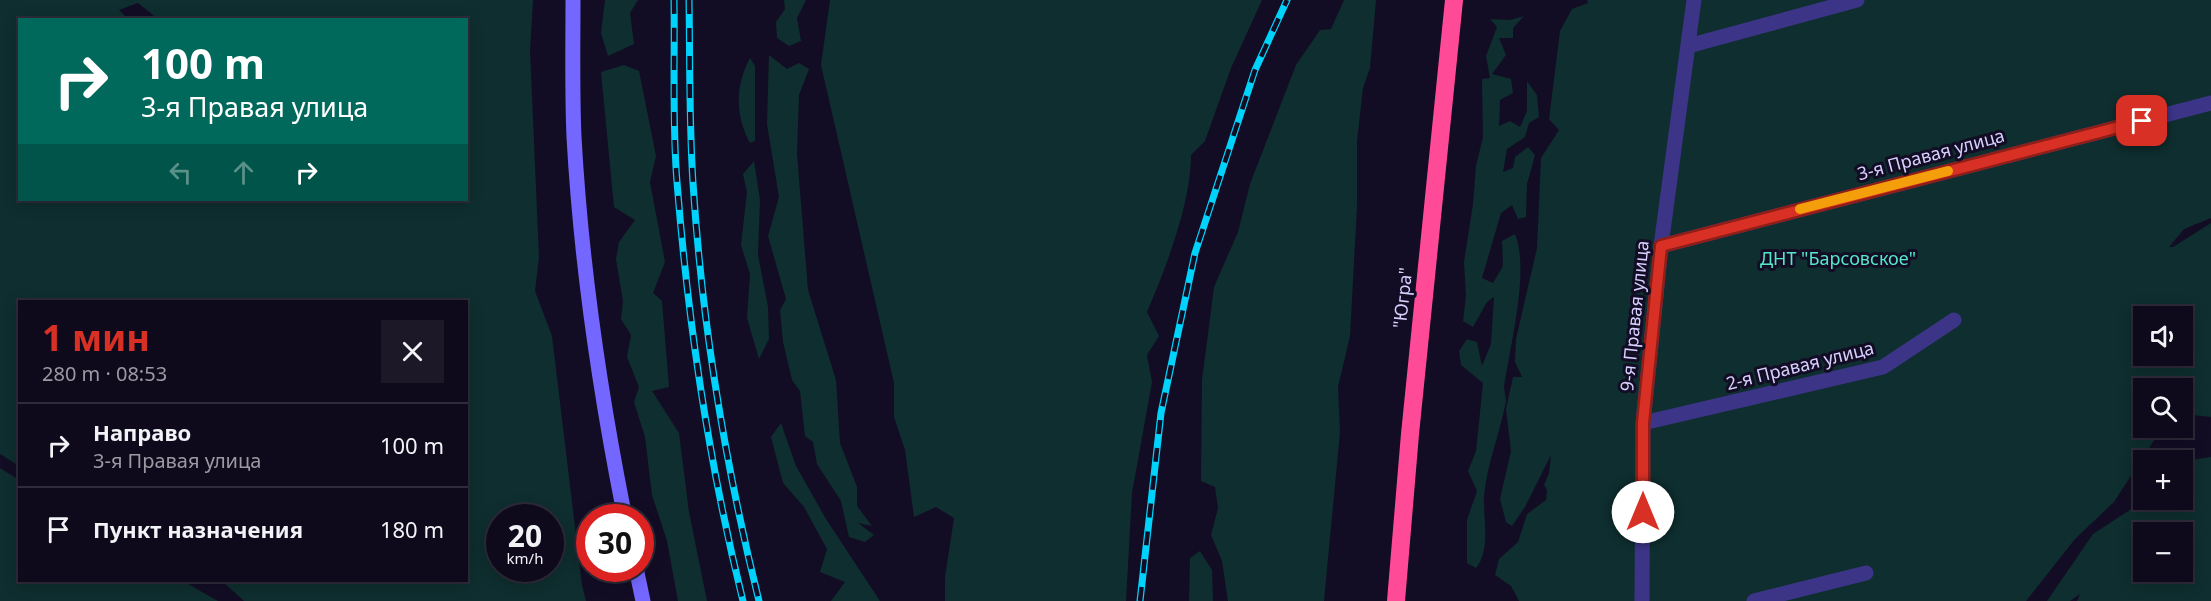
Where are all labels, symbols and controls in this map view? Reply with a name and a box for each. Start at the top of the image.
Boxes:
text: 100 m [141,34,265,91]
icon: right [42,42,120,120]
text: 3-я Правая улица [141,88,368,125]
pin [2116,95,2167,146]
icon: arrive [2125,104,2158,137]
street label: 3-я Правая улица [1854,123,2007,185]
icon: left [164,156,197,189]
icon: ahead [227,156,260,189]
icon: right [290,156,323,189]
street label: 9-я Правая улица [1614,239,1654,393]
park label: ДНТ "Барсовское" [1760,246,1916,270]
street label: "Югра" [1387,266,1417,330]
map controls [2133,306,2193,582]
button: sound [2133,306,2193,366]
text: 1 мин [42,313,150,362]
button: close [381,320,444,383]
street label: 2-я Правая улица [1723,335,1876,395]
text: 280 m · 08:53 [42,360,167,387]
button: search [2133,378,2193,438]
text: Направо [93,417,191,447]
icon: right [42,429,75,462]
text: 100 m [380,430,444,460]
text: 3-я Правая улица [93,447,261,474]
button: + [2133,450,2193,510]
position arrow [1611,480,1675,544]
speed limit sign: 30 [576,504,654,582]
icon: arrive [42,513,75,546]
text: Пункт назначения [93,514,303,544]
text: 180 m [380,514,444,544]
text: 20 [508,515,542,556]
button: − [2133,522,2193,582]
text: km/h [507,548,543,568]

